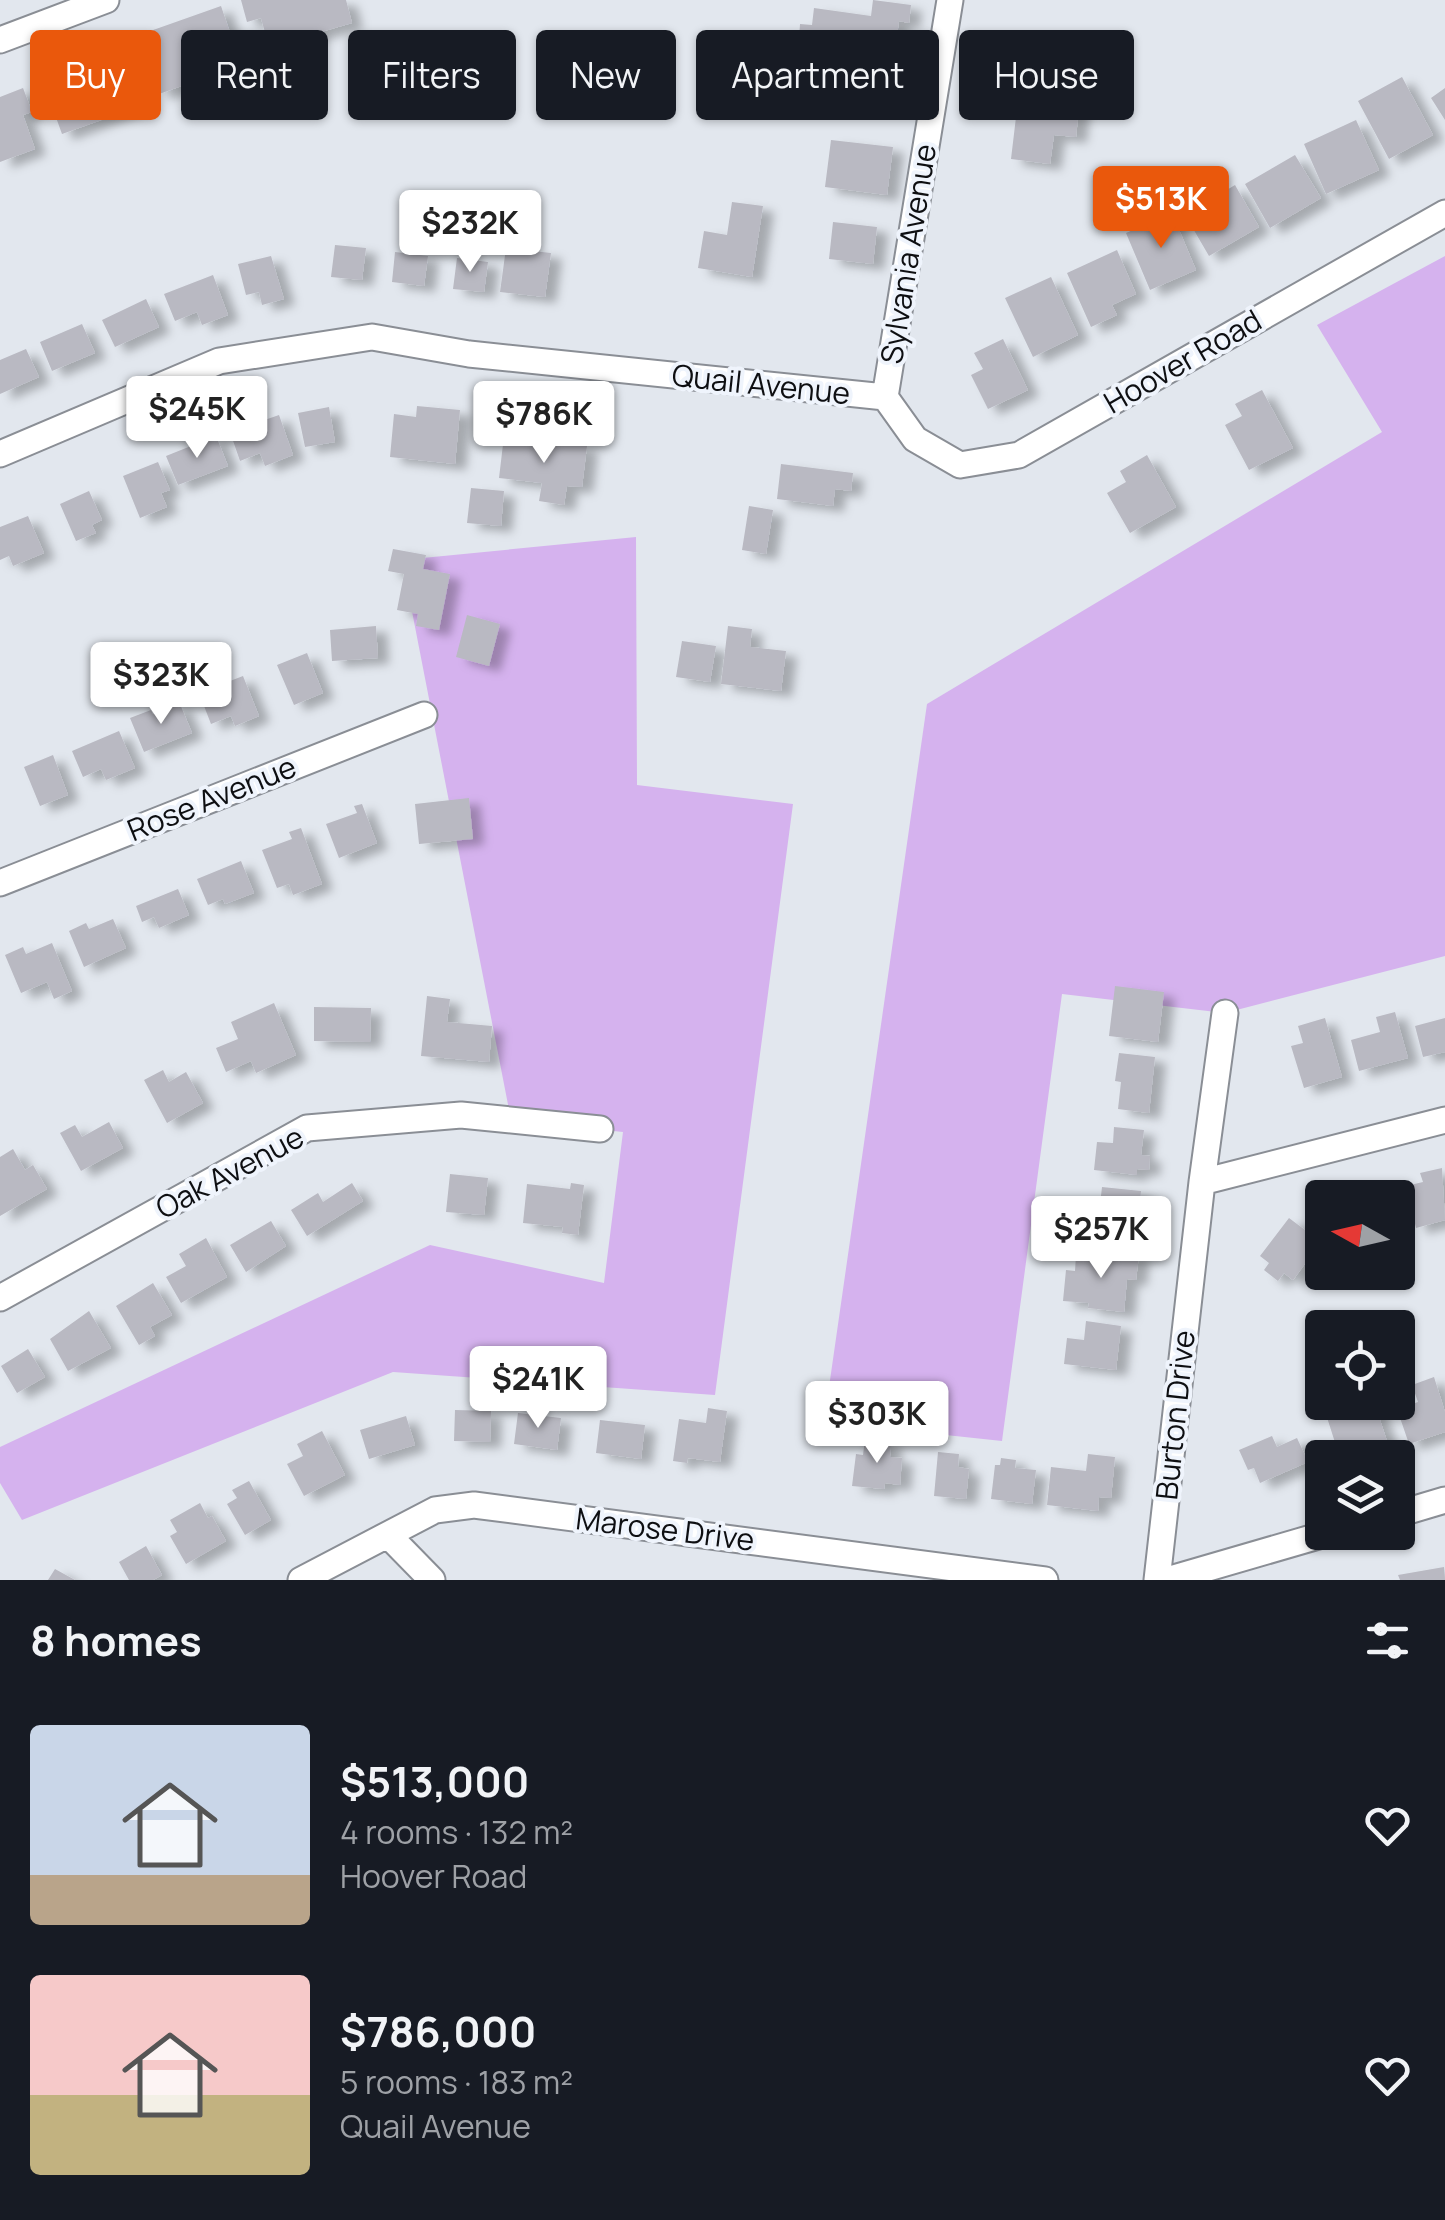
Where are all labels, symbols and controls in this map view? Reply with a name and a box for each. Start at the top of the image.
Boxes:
chip: Buy [30,30,161,120]
chip: Rent [181,30,328,120]
chip: Filters [348,30,516,120]
chip: New [536,30,676,120]
chip: Apartment [696,30,939,120]
chip: House [959,30,1134,120]
street label: Sylvania Avenue [870,141,945,367]
pin: $513K [1091,166,1231,251]
text: $513K [1115,176,1207,220]
pin: $232K [400,190,540,275]
text: $232K [421,200,519,244]
street label: Hoover Road [1096,299,1269,422]
street label: Quail Avenue [670,354,852,413]
pin: $245K [127,376,267,461]
pin: $786K [474,381,614,466]
text: $245K [148,386,246,430]
text: $786K [495,391,593,435]
pin: $323K [91,642,231,727]
text: $323K [112,652,210,696]
street label: Rose Avenue [121,745,302,850]
street label: Oak Avenue [148,1116,310,1228]
north arrow [1305,1180,1415,1290]
map controls [1305,1180,1415,1550]
pin: $257K [1031,1196,1171,1281]
text: $257K [1053,1206,1149,1250]
button: locate [1305,1310,1415,1420]
street label: Burton Drive [1145,1328,1204,1502]
pin: $241K [468,1346,608,1431]
text: $241K [492,1356,584,1400]
pin: $303K [807,1381,947,1466]
text: $303K [827,1391,927,1435]
button: layers [1305,1440,1415,1550]
street label: Marose Drive [574,1497,757,1560]
text: 8 homes [30,1611,202,1669]
icon: filters [1360,1613,1415,1668]
text: $513,000 [340,1752,529,1810]
icon: home [110,1765,230,1885]
icon: heart [1360,1798,1415,1853]
text: 4 rooms · 132 m² [340,1810,573,1854]
text: Hoover Road [340,1854,527,1898]
text: $786,000 [340,2002,536,2060]
icon: home [110,2015,230,2135]
icon: heart [1360,2048,1415,2103]
text: 5 rooms · 183 m² [340,2060,573,2104]
text: Quail Avenue [340,2104,531,2148]

